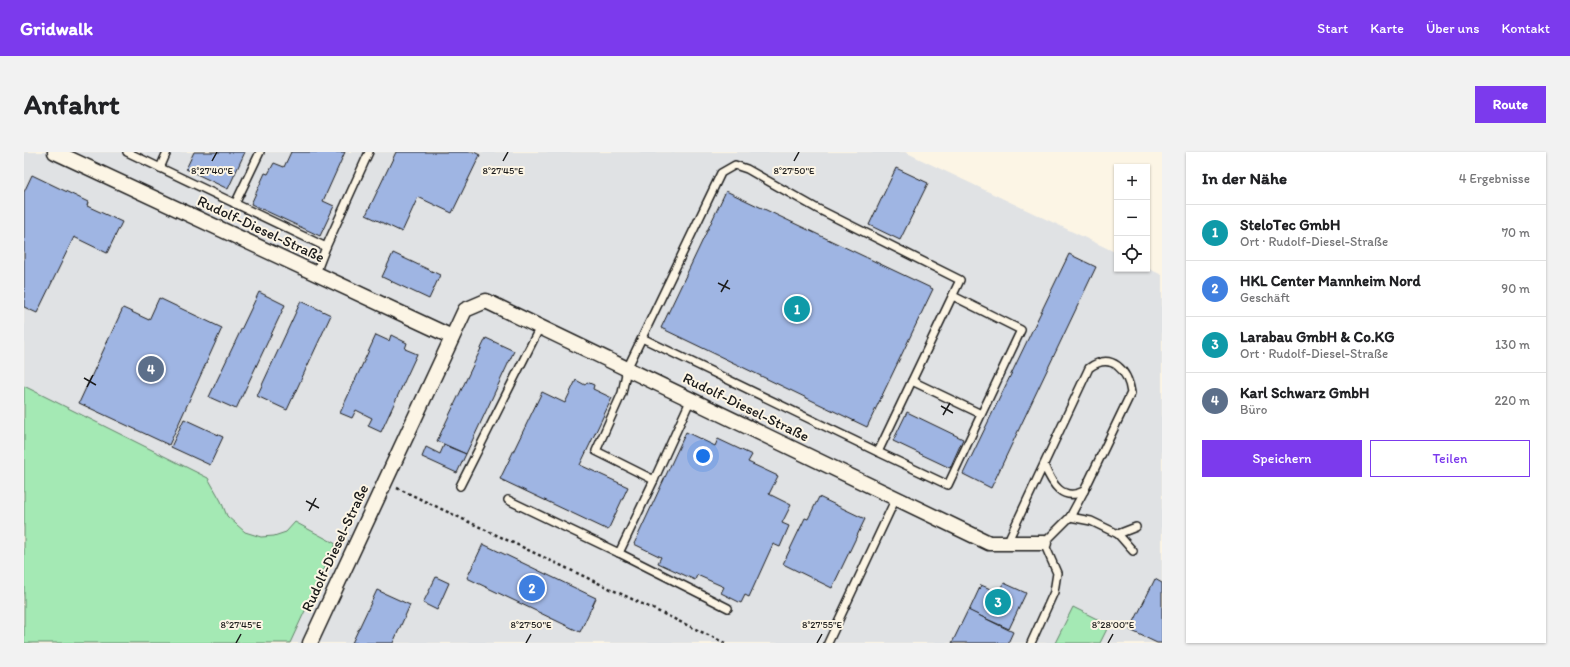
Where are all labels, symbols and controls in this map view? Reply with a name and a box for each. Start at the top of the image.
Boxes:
text: Gridwalk [20,17,93,40]
text: Start [1317,20,1348,37]
text: Karte [1370,20,1404,37]
text: Über uns [1426,20,1479,37]
text: Kontakt [1501,20,1550,37]
button: Route [1475,86,1546,123]
text: Anfahrt [24,87,119,121]
text: 8°27'40"E [191,164,233,177]
text: 8°27'45"E [483,164,524,177]
text: 8°27'50"E [773,164,815,177]
map controls [1114,164,1150,272]
button: + [1114,164,1150,200]
text: In der Nähe [1202,168,1287,188]
text: 4 Ergebnisse [1459,171,1530,186]
street label: Rudolf-Diesel-Straße [195,192,327,266]
button: − [1114,200,1150,236]
text: SteloTec GmbH [1240,216,1340,234]
text: 1 [1212,225,1218,240]
text: 70 m [1502,225,1530,240]
text: Ort · Rudolf-Diesel-Straße [1240,234,1388,249]
button: locate [1114,236,1150,272]
text: HKL Center Mannheim Nord [1240,272,1421,290]
text: 2 [1212,281,1218,296]
text: 90 m [1501,281,1530,296]
text: Geschäft [1240,290,1290,305]
pin: 1 [784,294,810,324]
text: Larabau GmbH & Co.KG [1240,328,1395,346]
text: 3 [1211,337,1219,352]
text: 130 m [1495,337,1530,352]
text: Ort · Rudolf-Diesel-Straße [1240,346,1388,361]
pin: 4 [138,354,164,384]
street label: Rudolf-Diesel-Straße [680,369,812,445]
text: Karl Schwarz GmbH [1240,384,1369,402]
text: 4 [1211,393,1219,408]
text: 220 m [1494,393,1530,408]
text: Büro [1240,402,1267,417]
button: Speichern [1202,440,1362,477]
button: Teilen [1370,440,1530,477]
your location [693,446,713,466]
street label: Rudolf-Diesel-Straße [298,482,372,614]
pin: 2 [519,573,545,603]
pin: 3 [985,587,1011,617]
text: 8°27'45"E [221,618,262,631]
text: 8°27'50"E [510,618,552,631]
text: 8°27'55"E [802,618,843,631]
text: 8°28'00"E [1092,618,1135,631]

